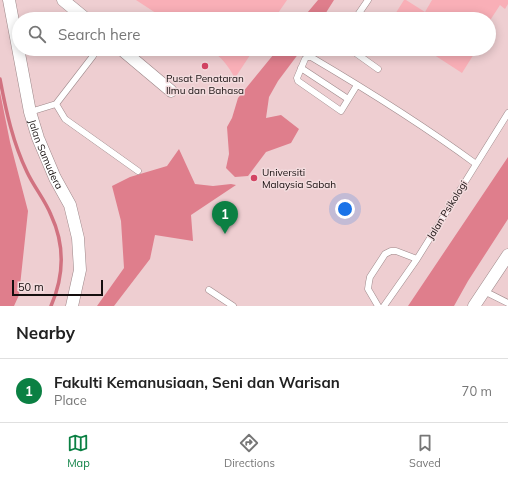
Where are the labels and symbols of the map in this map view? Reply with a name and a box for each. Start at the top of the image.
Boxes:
marker: Pusat Penataran Ilmu dan Bahasa [200,61,210,71]
place label: Pusat Penataran Ilmu dan Bahasa [166,72,244,97]
street label: Jalan Samudera [26,118,66,191]
place label: Universiti Malaysia Sabah [262,166,336,191]
marker: Universiti Malaysia Sabah [249,173,259,183]
street label: Jalan Psikologi [424,178,470,242]
your location [335,199,355,219]
pin: 1 [212,201,238,234]
scale bar [12,278,103,297]

